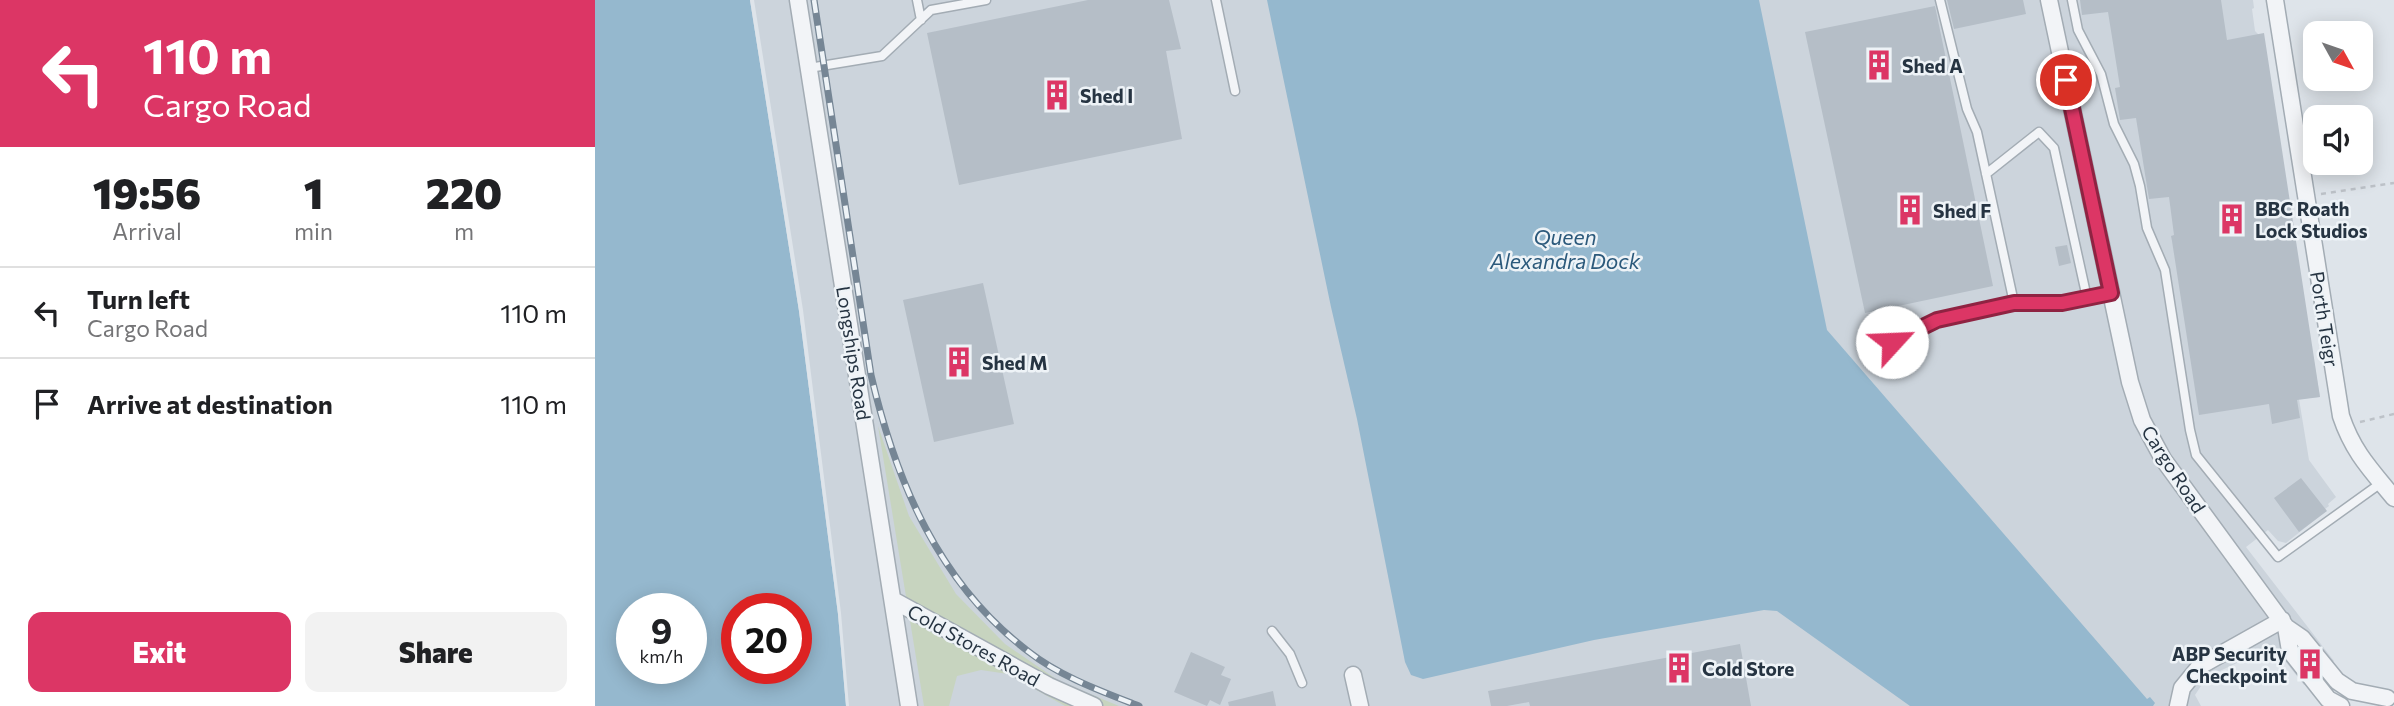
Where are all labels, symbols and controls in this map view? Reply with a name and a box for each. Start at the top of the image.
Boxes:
north arrow [2303,21,2373,91]
map controls [2303,21,2373,175]
text: 110 m [143,24,272,84]
icon: left [28,28,119,119]
building icon: Shed A [1862,48,1896,82]
pin [2036,50,2096,110]
place label: Shed A [1902,54,1963,77]
icon: arrive [2047,61,2085,99]
building icon: Shed I [1040,78,1074,112]
text: Cargo Road [143,84,311,124]
place label: Shed I [1080,84,1133,107]
button: sound [2303,105,2373,175]
text: 19:56 [93,166,201,218]
text: 1 [304,166,323,218]
text: 220 [426,166,502,218]
building icon: Shed F [1893,193,1927,227]
place label: BBC Roath Lock Studios [2255,197,2368,242]
place label: Shed F [1933,199,1991,222]
building icon: BBC Roath Lock Studios [2215,202,2249,236]
text: Arrival [112,217,182,245]
text: min [294,217,333,245]
text: m [454,217,474,245]
water label: Queen Alexandra Dock [1489,224,1641,273]
street label: Porth Teigr [2306,270,2344,369]
text: Turn left [87,283,190,314]
street label: Longships Road [832,284,876,422]
icon: left [28,294,66,332]
text: 110 m [500,297,567,328]
position arrow [1855,305,1929,379]
text: Cargo Road [87,314,208,342]
building icon: Shed M [942,345,976,379]
place label: Shed M [982,351,1047,374]
icon: arrive [28,385,66,423]
text: Arrive at destination [87,388,333,419]
text: 110 m [500,388,567,419]
street label: Cargo Road [2137,421,2211,517]
speed limit sign: 20 [721,593,812,684]
street label: Cold Stores Road [904,599,1044,691]
text: 9 [651,608,672,651]
button: Exit [28,612,291,692]
button: Share [305,612,567,692]
place label: ABP Security Checkpoint [2172,642,2288,687]
text: km/h [640,645,683,667]
building icon: ABP Security Checkpoint [2293,647,2327,681]
building icon: Cold Store [1662,651,1696,685]
place label: Cold Store [1702,657,1794,680]

